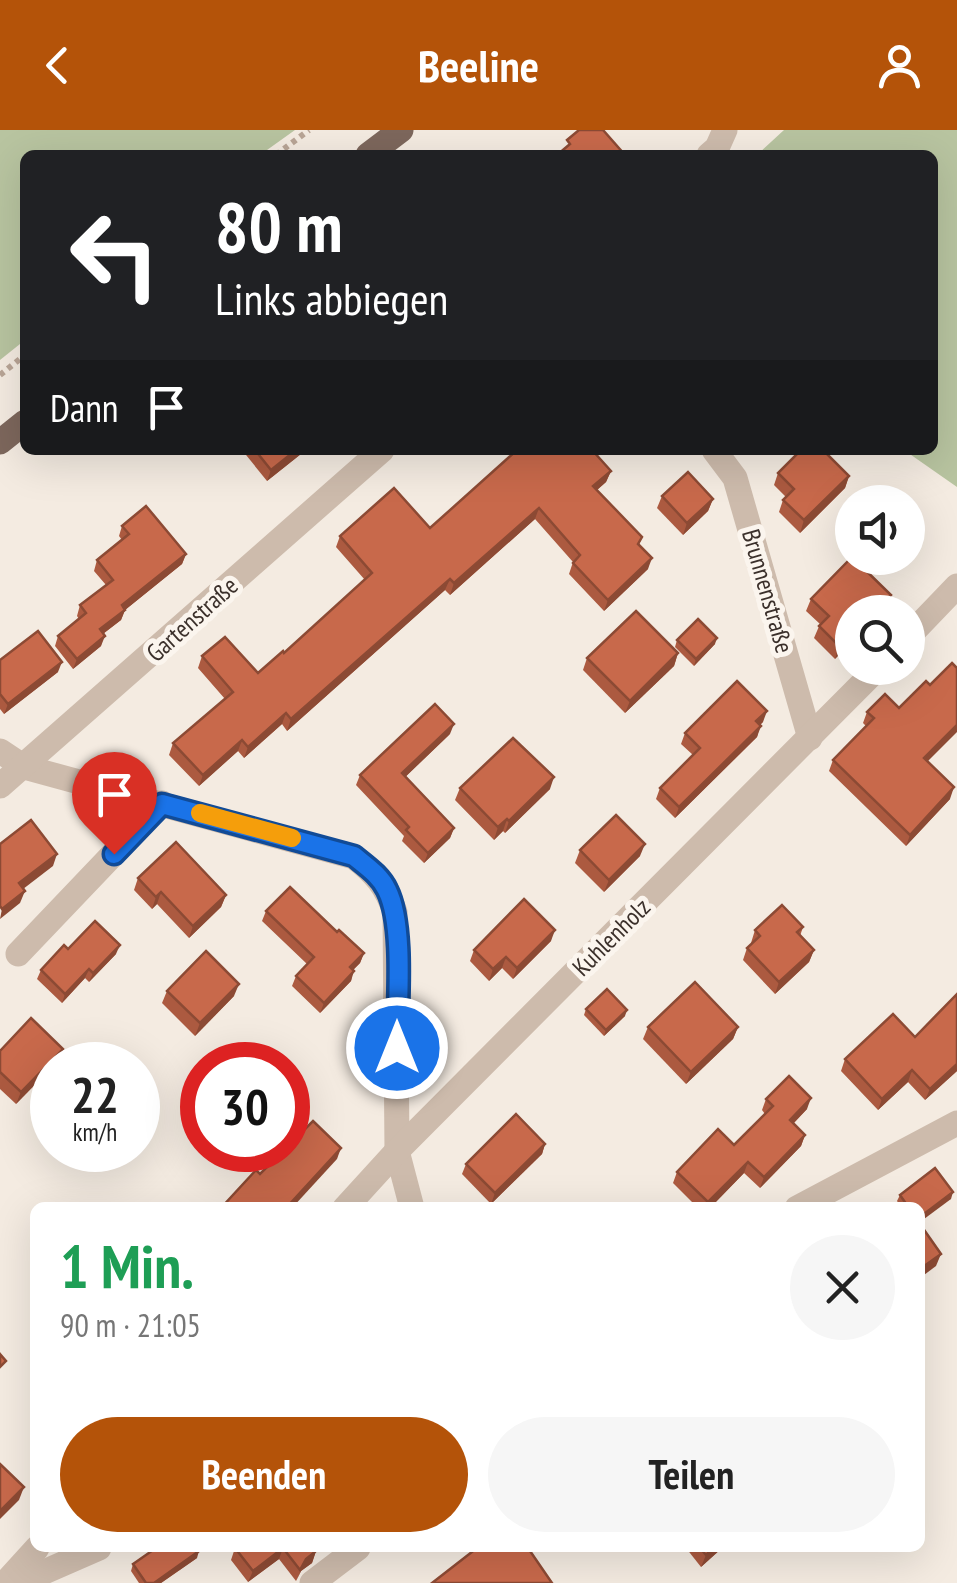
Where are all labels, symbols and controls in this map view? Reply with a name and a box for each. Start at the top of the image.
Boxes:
text: Beeline [418,36,539,94]
icon: back [30,38,85,93]
icon: person [872,38,927,93]
text: 80 m [215,181,343,271]
icon: left [50,190,180,320]
text: Links abbiegen [215,269,448,327]
icon: arrive [139,380,194,435]
text: Dann [50,383,119,432]
map controls [835,485,925,685]
button: sound [835,485,925,575]
street label: Brunnenstraße [735,525,801,657]
street label: Gartenstraße [140,569,244,669]
button: search [835,595,925,685]
pin [72,752,157,855]
icon: arrive [87,767,142,822]
street label: Kuhlenholz [565,891,657,983]
position arrow [345,996,449,1100]
speed limit sign: 30 [180,1042,310,1172]
text: 22 [71,1062,119,1127]
text: km/h [73,1116,117,1148]
text: 1 Min. [60,1227,194,1305]
button: close [790,1235,895,1340]
text: 90 m · 21:05 [60,1304,201,1346]
button: Beenden [60,1417,468,1532]
button: Teilen [488,1417,895,1532]

